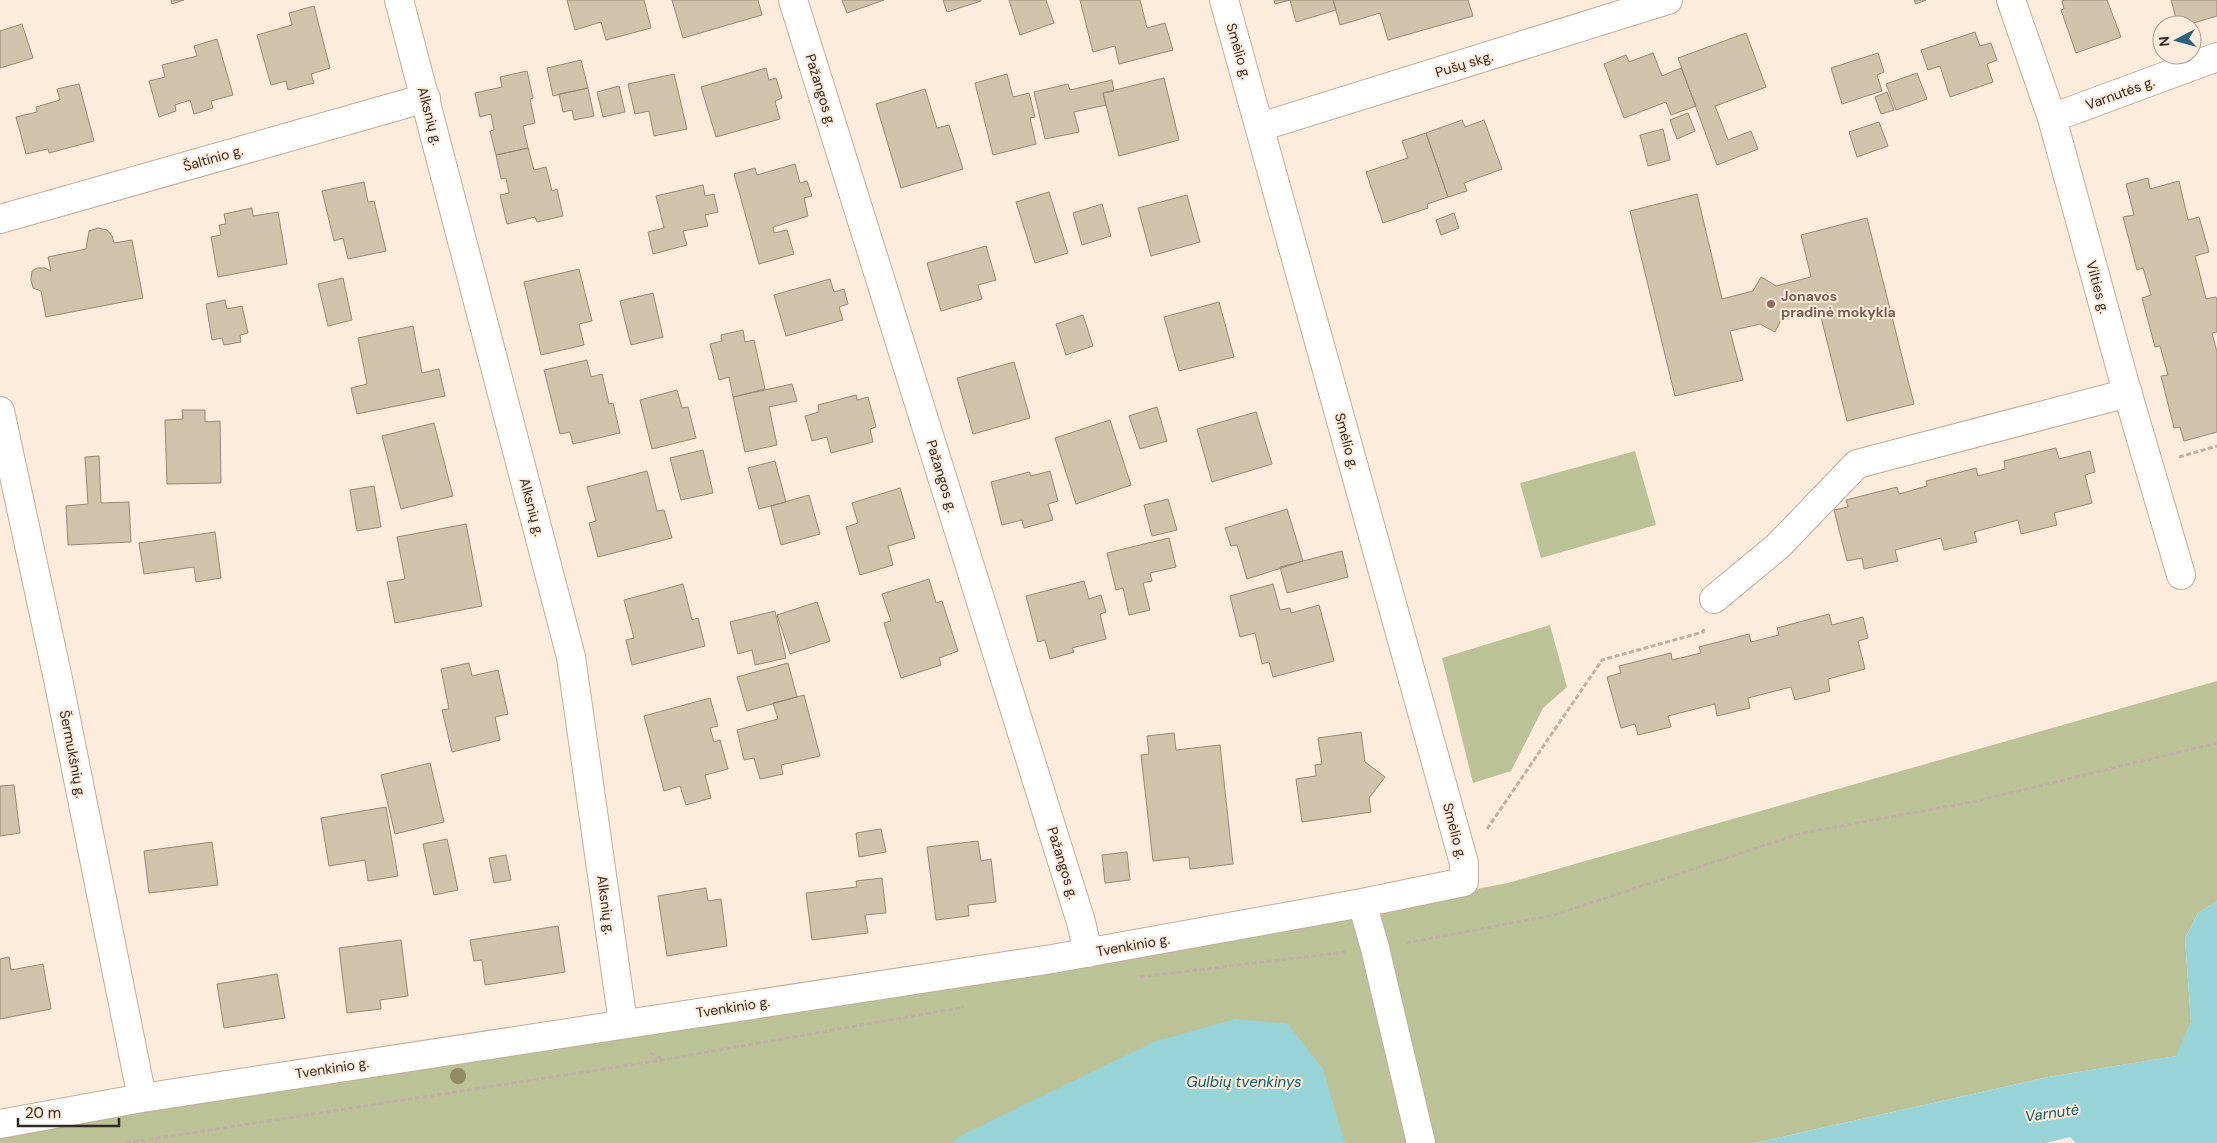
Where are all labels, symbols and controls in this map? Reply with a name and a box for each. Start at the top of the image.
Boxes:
north arrow [2152,15,2202,65]
street label: Smėlio g. [1222,21,1256,81]
text: N [2155,35,2174,47]
street label: Pušų skg. [1433,47,1495,81]
street label: Pažangos g. [801,52,841,129]
street label: Varnutės g. [2083,72,2157,114]
street label: Alksnių g. [414,85,446,147]
street label: Šaltinio g. [181,141,245,175]
street label: Vilties g. [2082,259,2114,316]
place label: Jonavos pradinė mokykla [1781,287,1896,321]
marker: Jonavos pradinė mokykla [1765,298,1777,310]
street label: Smėlio g. [1331,411,1363,471]
street label: Pažangos g. [922,438,962,515]
street label: Alksnių g. [516,476,548,538]
street label: Šermukšnių g. [56,709,90,800]
street label: Smėlio g. [1439,801,1471,861]
street label: Pažangos g. [1043,825,1083,902]
street label: Alksnių g. [593,874,619,936]
street label: Tvenkinio g. [1095,930,1171,960]
street label: Tvenkinio g. [695,992,771,1022]
street label: Tvenkinio g. [294,1053,370,1083]
water label: Gulbių tvenkinys [1186,1072,1302,1092]
scale bar [18,1096,119,1128]
water label: Varnutė [2024,1099,2081,1127]
text: 20 m [25,1103,61,1123]

